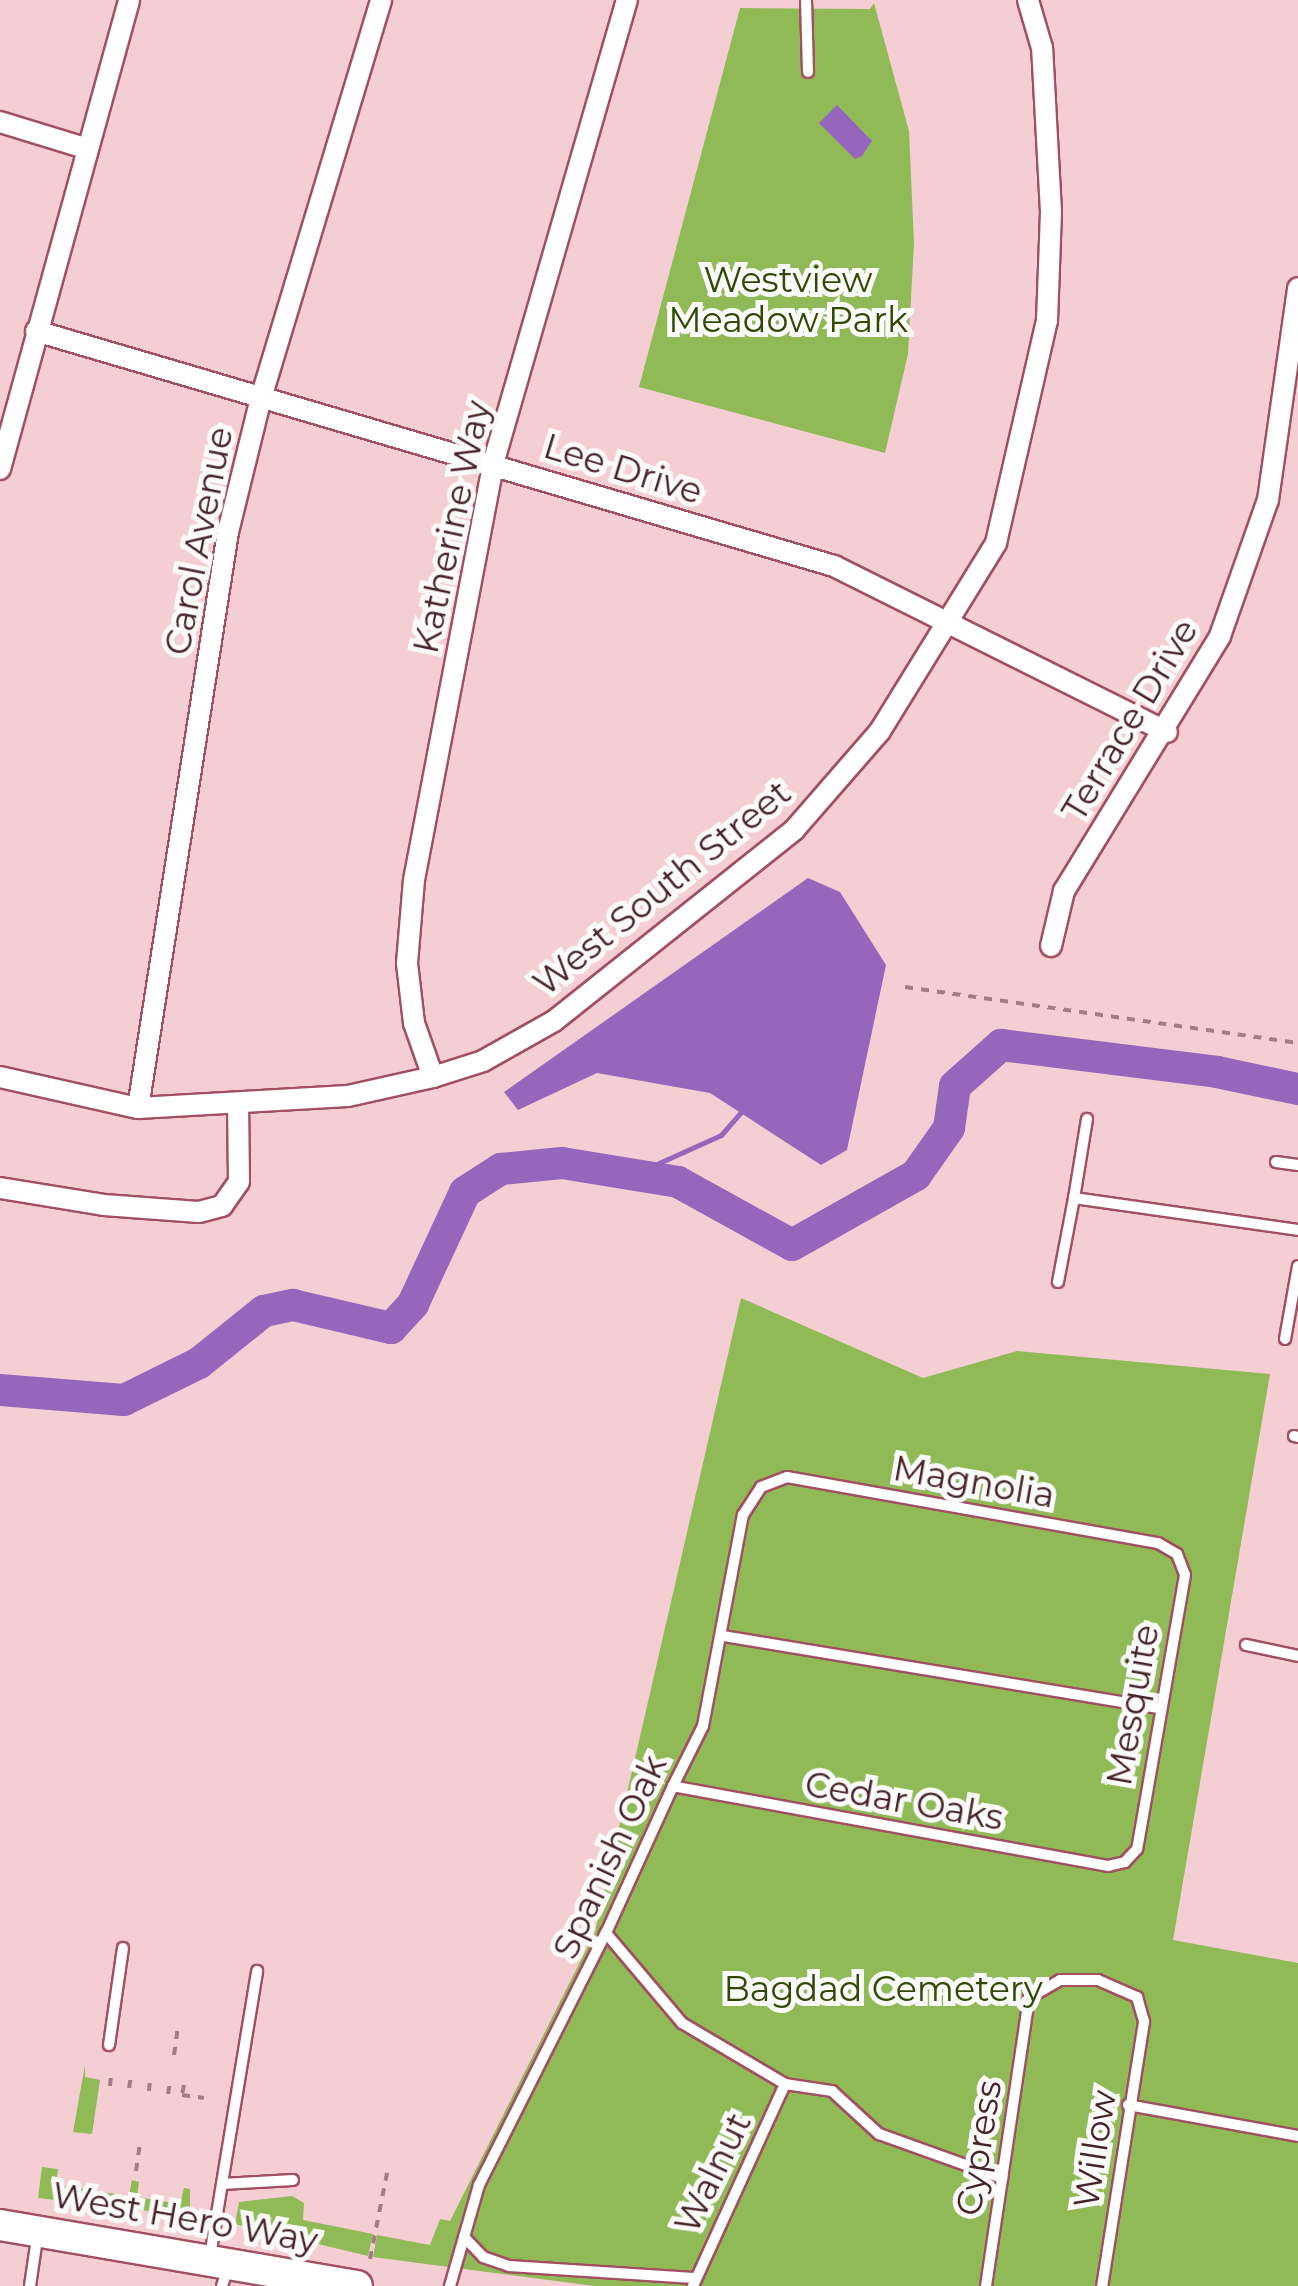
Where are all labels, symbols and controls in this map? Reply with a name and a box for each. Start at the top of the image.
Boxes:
park label: Westview Meadow Park [668,259,908,341]
street label: Katherine Way [405,397,499,657]
street label: Carol Avenue [156,423,242,659]
street label: Lee Drive [539,425,707,513]
street label: Terrace Drive [1053,612,1207,828]
street label: West South Street [525,771,799,1005]
street label: Magnolia [890,1447,1058,1517]
street label: Mesquite [1098,1621,1168,1789]
street label: Spanish Oak [545,1749,675,1965]
street label: Cedar Oaks [802,1763,1006,1839]
park label: Bagdad Cemetery [723,1968,1043,2010]
street label: Cypress [948,2077,1010,2219]
street label: Willow [1065,2087,1125,2211]
street label: Walnut [666,2106,760,2240]
street label: West Hero Way [49,2174,321,2262]

